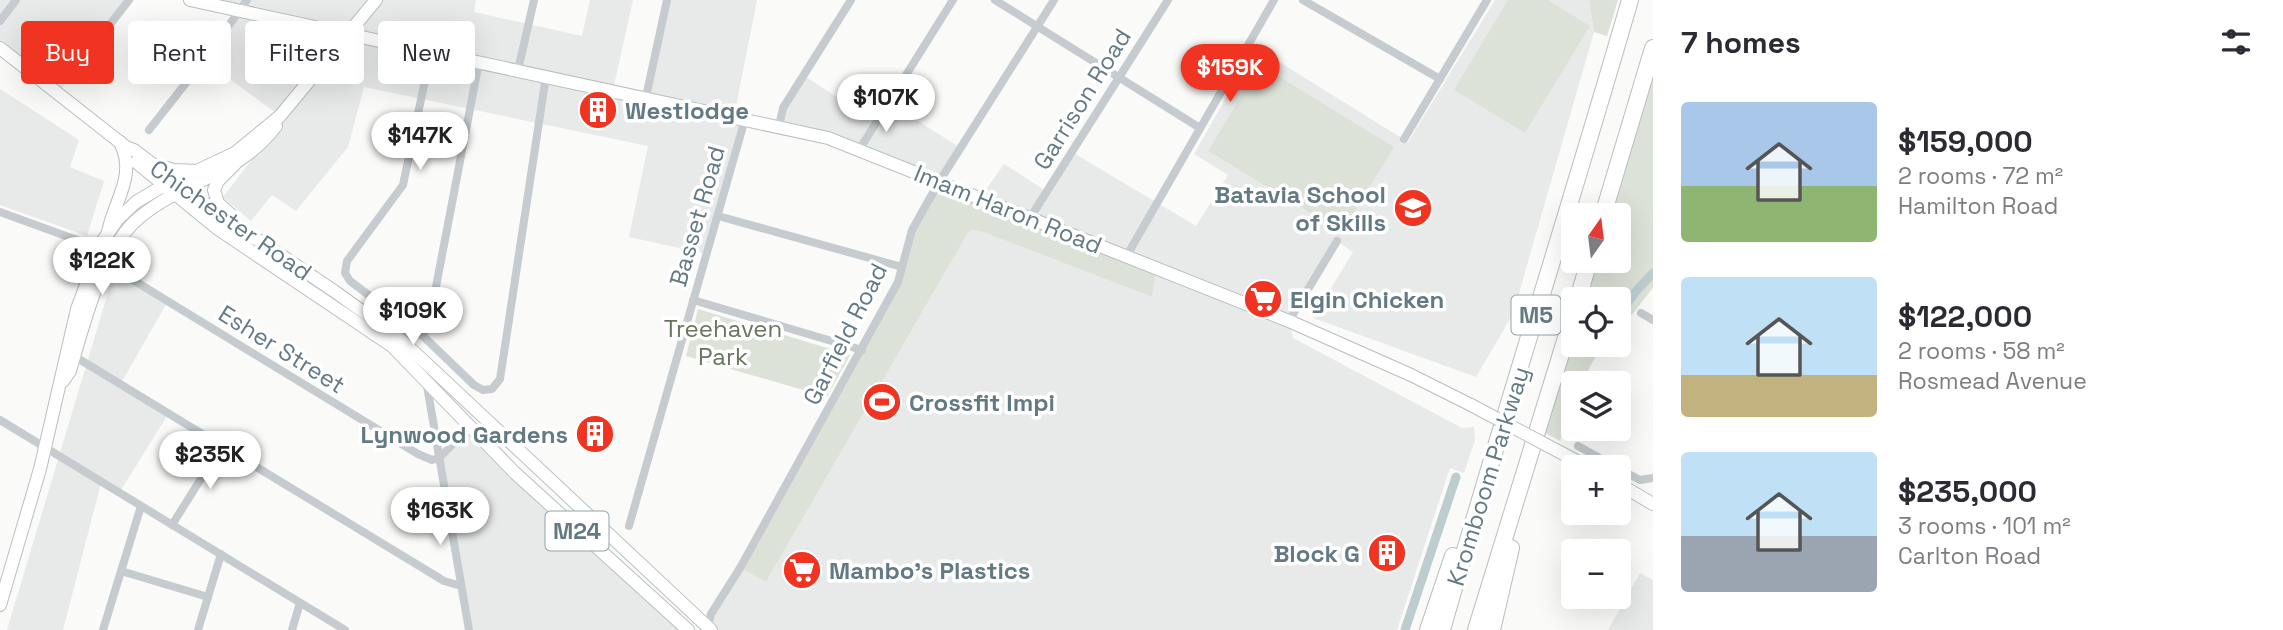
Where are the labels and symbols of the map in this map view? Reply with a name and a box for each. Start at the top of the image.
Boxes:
street label: Garrison Road [1026,23,1138,175]
pin: $159K [1181,44,1279,104]
pin: $107K [837,74,935,134]
building icon: Westlodge [577,89,619,131]
place label: Westlodge [625,95,749,126]
pin: $147K [371,113,469,172]
street label: Basset Road [662,142,732,290]
street label: Chichester Road [144,153,318,287]
street label: Imam Haron Road [910,157,1106,261]
place label: Batavia School of Skills [1214,179,1386,238]
school or university icon: Batavia School of Skills [1392,187,1434,229]
north arrow [1561,203,1631,273]
pin: $122K [53,238,151,297]
street label: Garfield Road [796,258,894,410]
supermarket icon: Elgin Chicken [1242,278,1284,320]
place label: Elgin Chicken [1290,284,1444,315]
pin: $109K [364,288,462,347]
road number: M5 [1512,296,1560,334]
street label: Esher Street [213,298,351,400]
park label: Treehaven Park [664,313,782,372]
street label: Kromboom Parkway [1440,363,1536,589]
sports icon: Crossfit Impi [861,381,903,423]
place label: Crossfit Impi [909,387,1055,418]
building icon: Lynwood Gardens [574,413,616,455]
place label: Lynwood Gardens [361,419,568,450]
pin: $235K [161,432,259,491]
pin: $163K [391,488,489,547]
road number: M24 [546,512,608,551]
building icon: Block G [1366,532,1408,574]
place label: Block G [1273,538,1360,569]
supermarket icon: Mambo's Plastics [781,549,823,591]
place label: Mambo's Plastics [829,555,1030,586]

